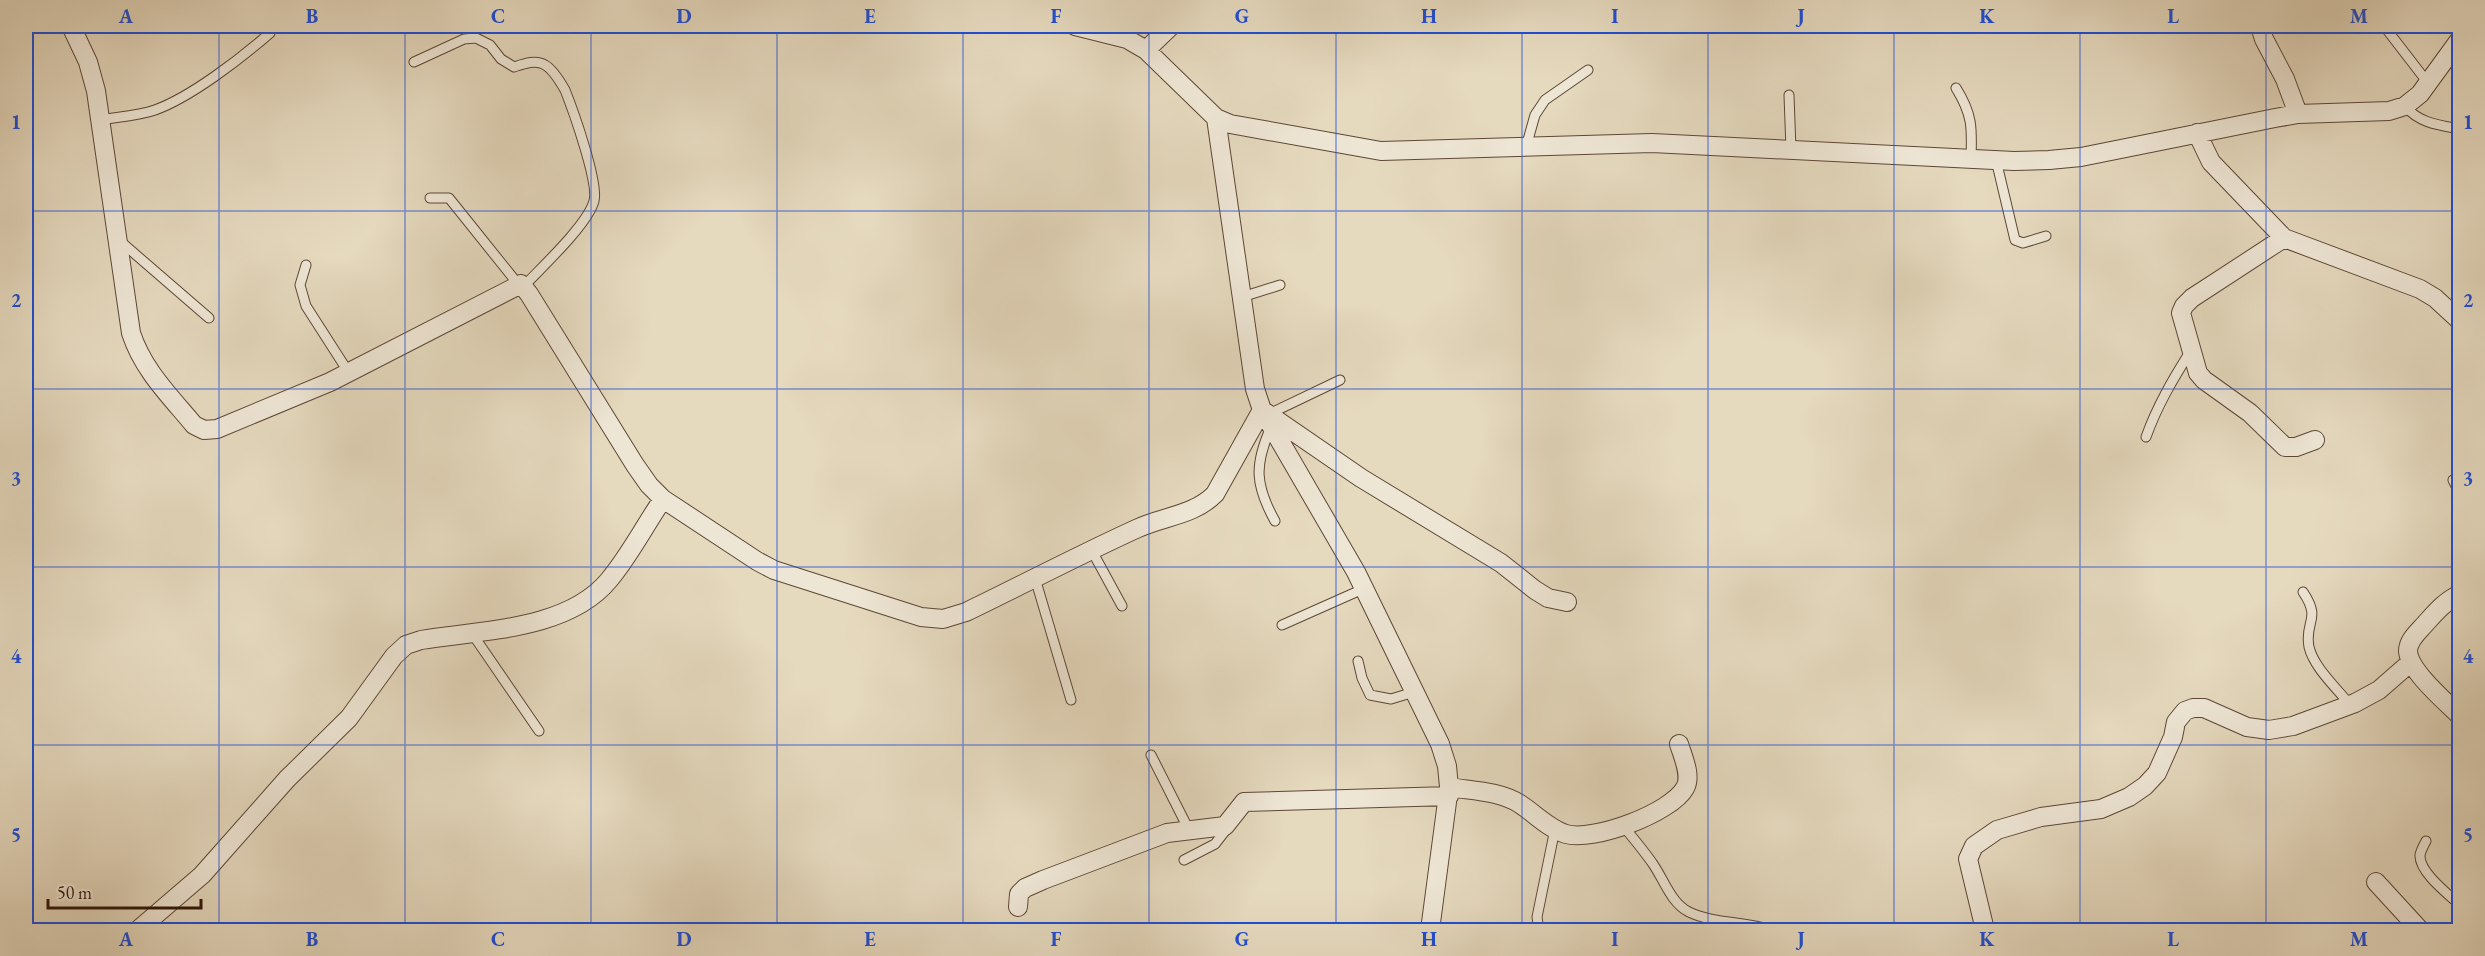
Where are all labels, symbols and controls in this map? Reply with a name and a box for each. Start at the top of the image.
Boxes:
text: A [118,3,134,29]
text: B [306,3,318,29]
text: C [491,3,505,29]
text: D [676,3,692,29]
text: E [864,3,876,29]
text: F [1051,3,1062,29]
text: G [1235,3,1249,29]
text: H [1421,3,1437,29]
text: I [1611,3,1619,29]
text: J [1795,3,1805,29]
text: K [1979,3,1995,29]
text: L [2167,3,2179,29]
text: M [2350,3,2368,29]
text: 1 [11,109,21,135]
text: 1 [2463,109,2473,135]
text: 2 [11,287,22,313]
text: 2 [2463,287,2474,313]
text: 3 [11,465,21,491]
text: 3 [2463,465,2473,491]
text: 4 [11,643,22,669]
text: 4 [2463,643,2474,669]
text: 5 [11,821,21,847]
text: 5 [2463,821,2473,847]
scale bar [48,872,201,910]
text: 50 m [57,881,92,904]
text: A [118,926,134,952]
text: B [306,926,318,952]
text: C [491,926,505,952]
text: D [676,926,692,952]
text: E [864,926,876,952]
text: F [1051,926,1062,952]
text: G [1235,926,1249,952]
text: H [1421,926,1437,952]
text: I [1611,926,1619,952]
text: J [1795,926,1805,952]
text: K [1979,926,1995,952]
text: L [2167,926,2179,952]
text: M [2350,926,2368,952]

